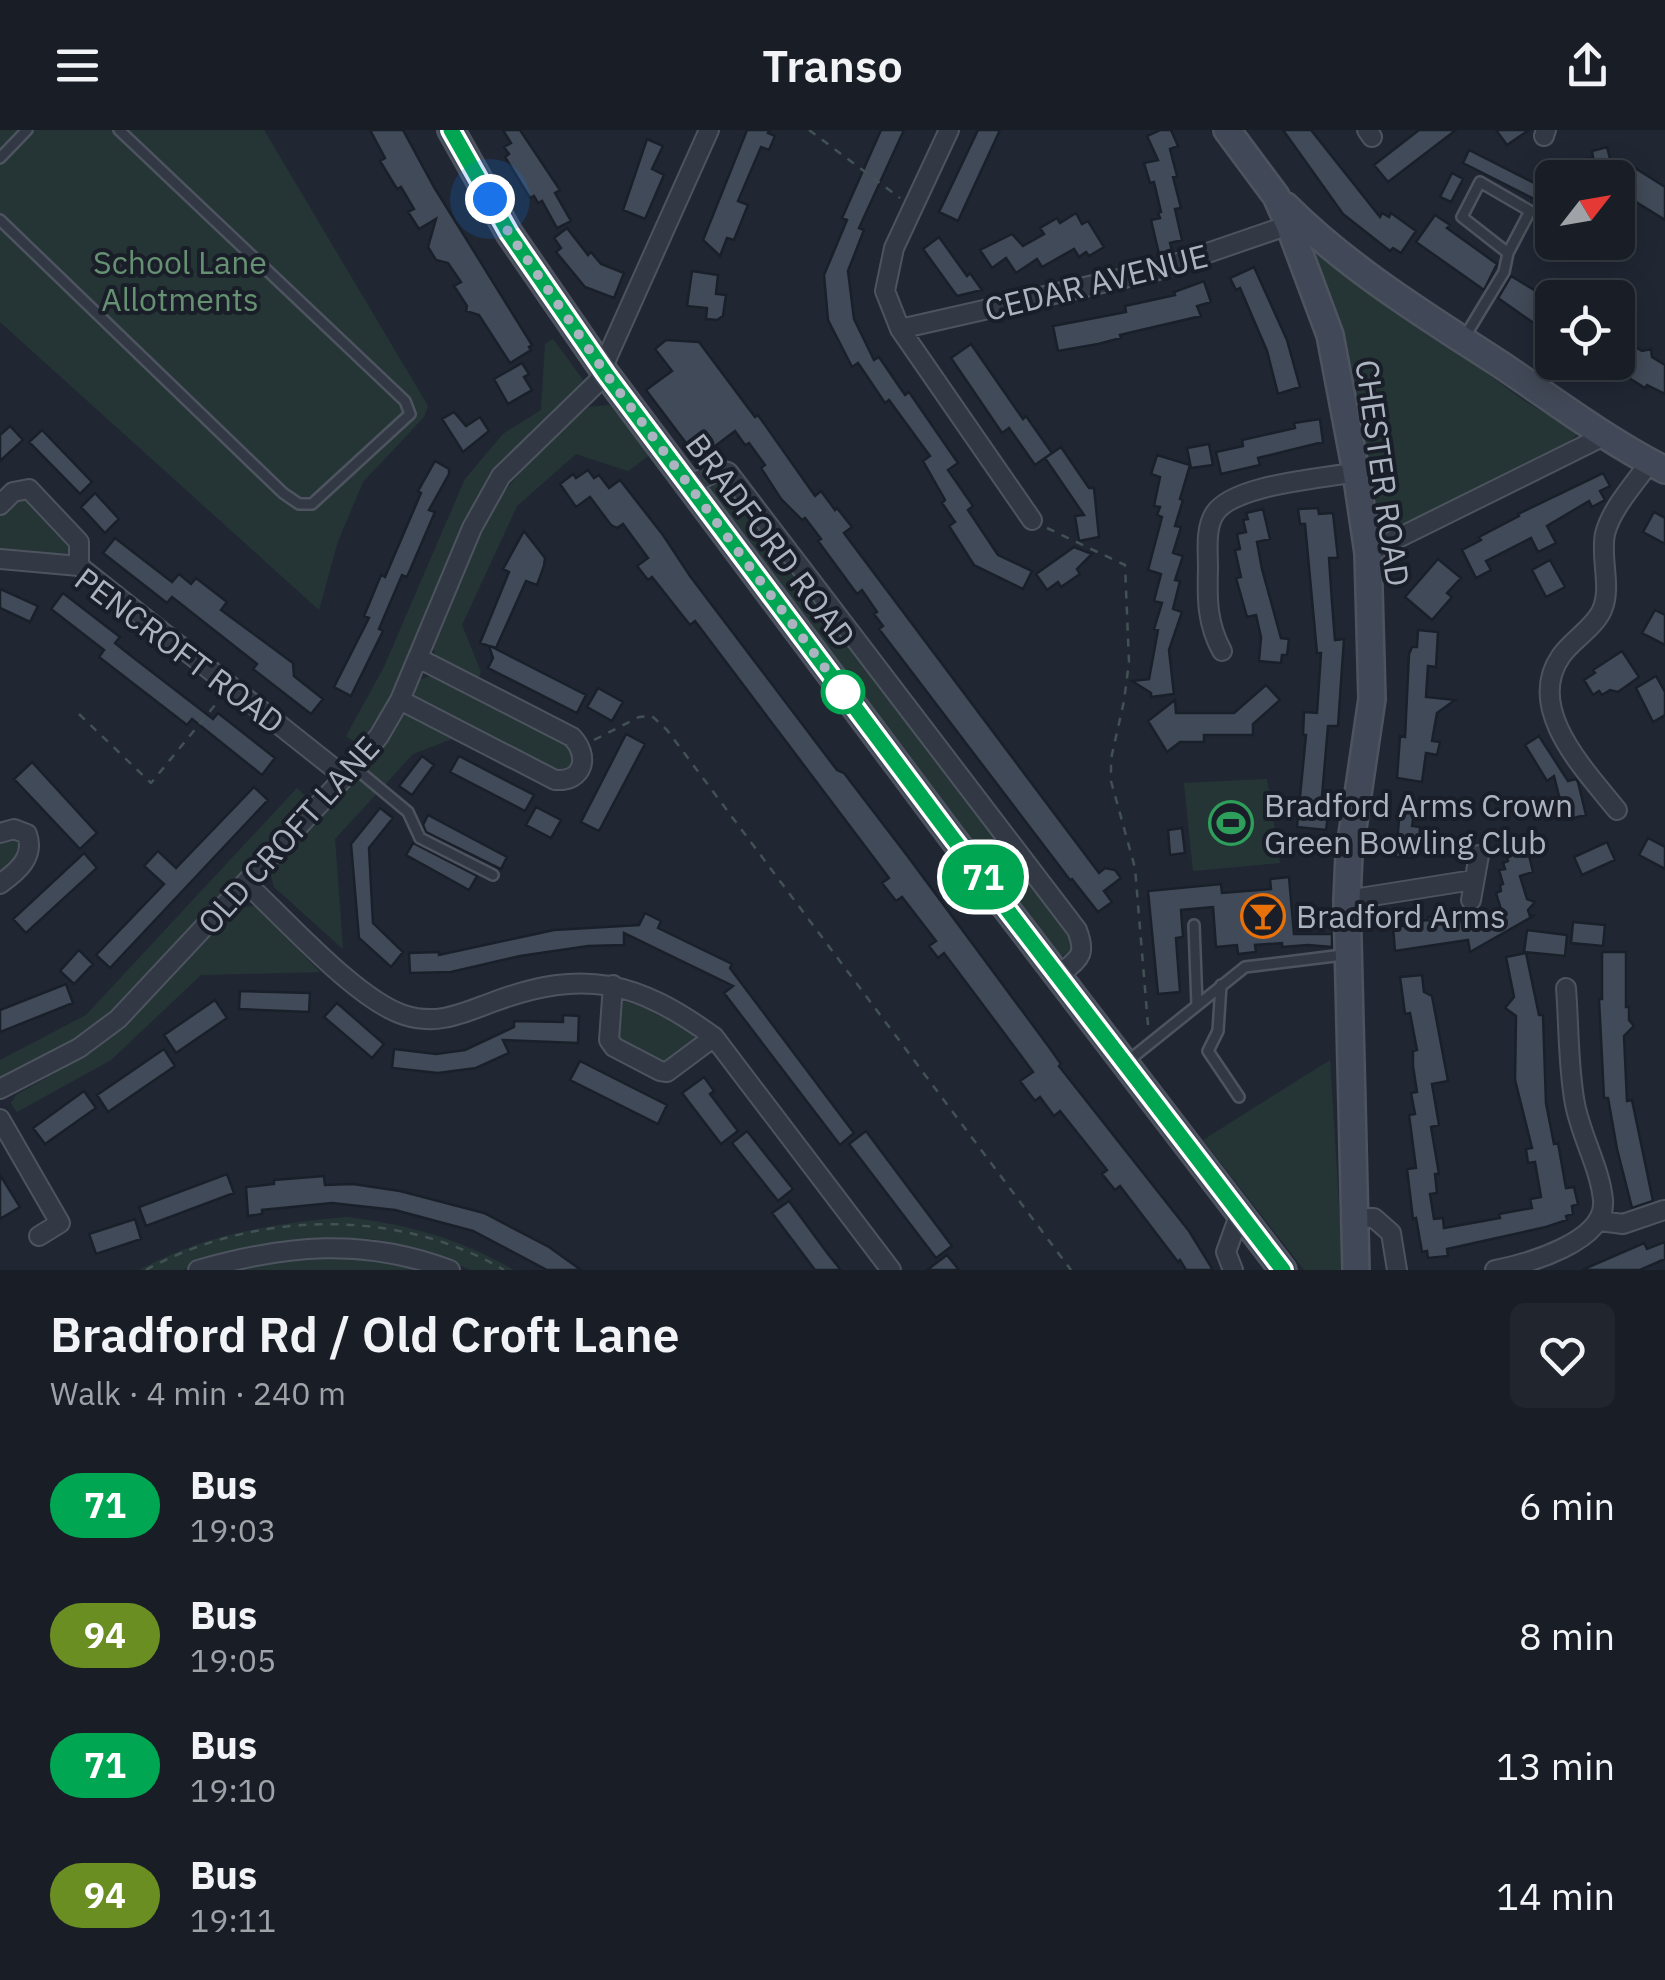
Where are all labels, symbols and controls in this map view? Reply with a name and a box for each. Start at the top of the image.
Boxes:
text: Transo [762,36,903,94]
icon: menu [50,38,105,93]
icon: share [1560,38,1615,93]
north arrow [1535,160,1635,260]
map controls [1535,160,1635,380]
your location [465,174,515,224]
street label: CEDAR AVENUE [980,234,1212,330]
park label: School Lane Allotments [93,241,267,320]
button: locate [1535,280,1635,380]
street label: CHESTER ROAD [1346,357,1420,589]
street label: BRADFORD ROAD [677,425,865,655]
street label: PENCROFT ROAD [67,558,293,742]
unlabelled marker [822,671,864,713]
street label: OLD CROFT LANE [188,727,388,943]
place label: Bradford Arms Crown Green Bowling Club [1264,784,1573,863]
sports icon: Bradford Arms Crown Green Bowling Club [1208,800,1254,846]
line badge: 71 [938,844,1028,910]
text: 71 [962,854,1004,900]
bar icon: Bradford Arms [1240,893,1286,939]
place label: Bradford Arms [1296,895,1506,937]
text: Bradford Rd / Old Croft Lane [50,1303,679,1365]
button: heart [1510,1303,1615,1408]
text: Walk · 4 min · 240 m [50,1372,346,1414]
text: Bus [190,1460,257,1509]
text: 6 min [1519,1481,1615,1530]
text: 71 [84,1482,126,1528]
text: 19:03 [190,1509,276,1551]
text: Bus [190,1590,257,1639]
text: 8 min [1519,1611,1615,1660]
text: 94 [84,1612,126,1658]
text: 19:05 [190,1639,276,1681]
text: Bus [190,1720,257,1769]
text: 13 min [1496,1741,1615,1790]
text: 71 [84,1742,126,1788]
text: 19:10 [190,1769,276,1811]
text: Bus [190,1850,257,1899]
text: 14 min [1496,1871,1615,1920]
text: 94 [84,1872,126,1918]
text: 19:11 [190,1899,276,1941]

